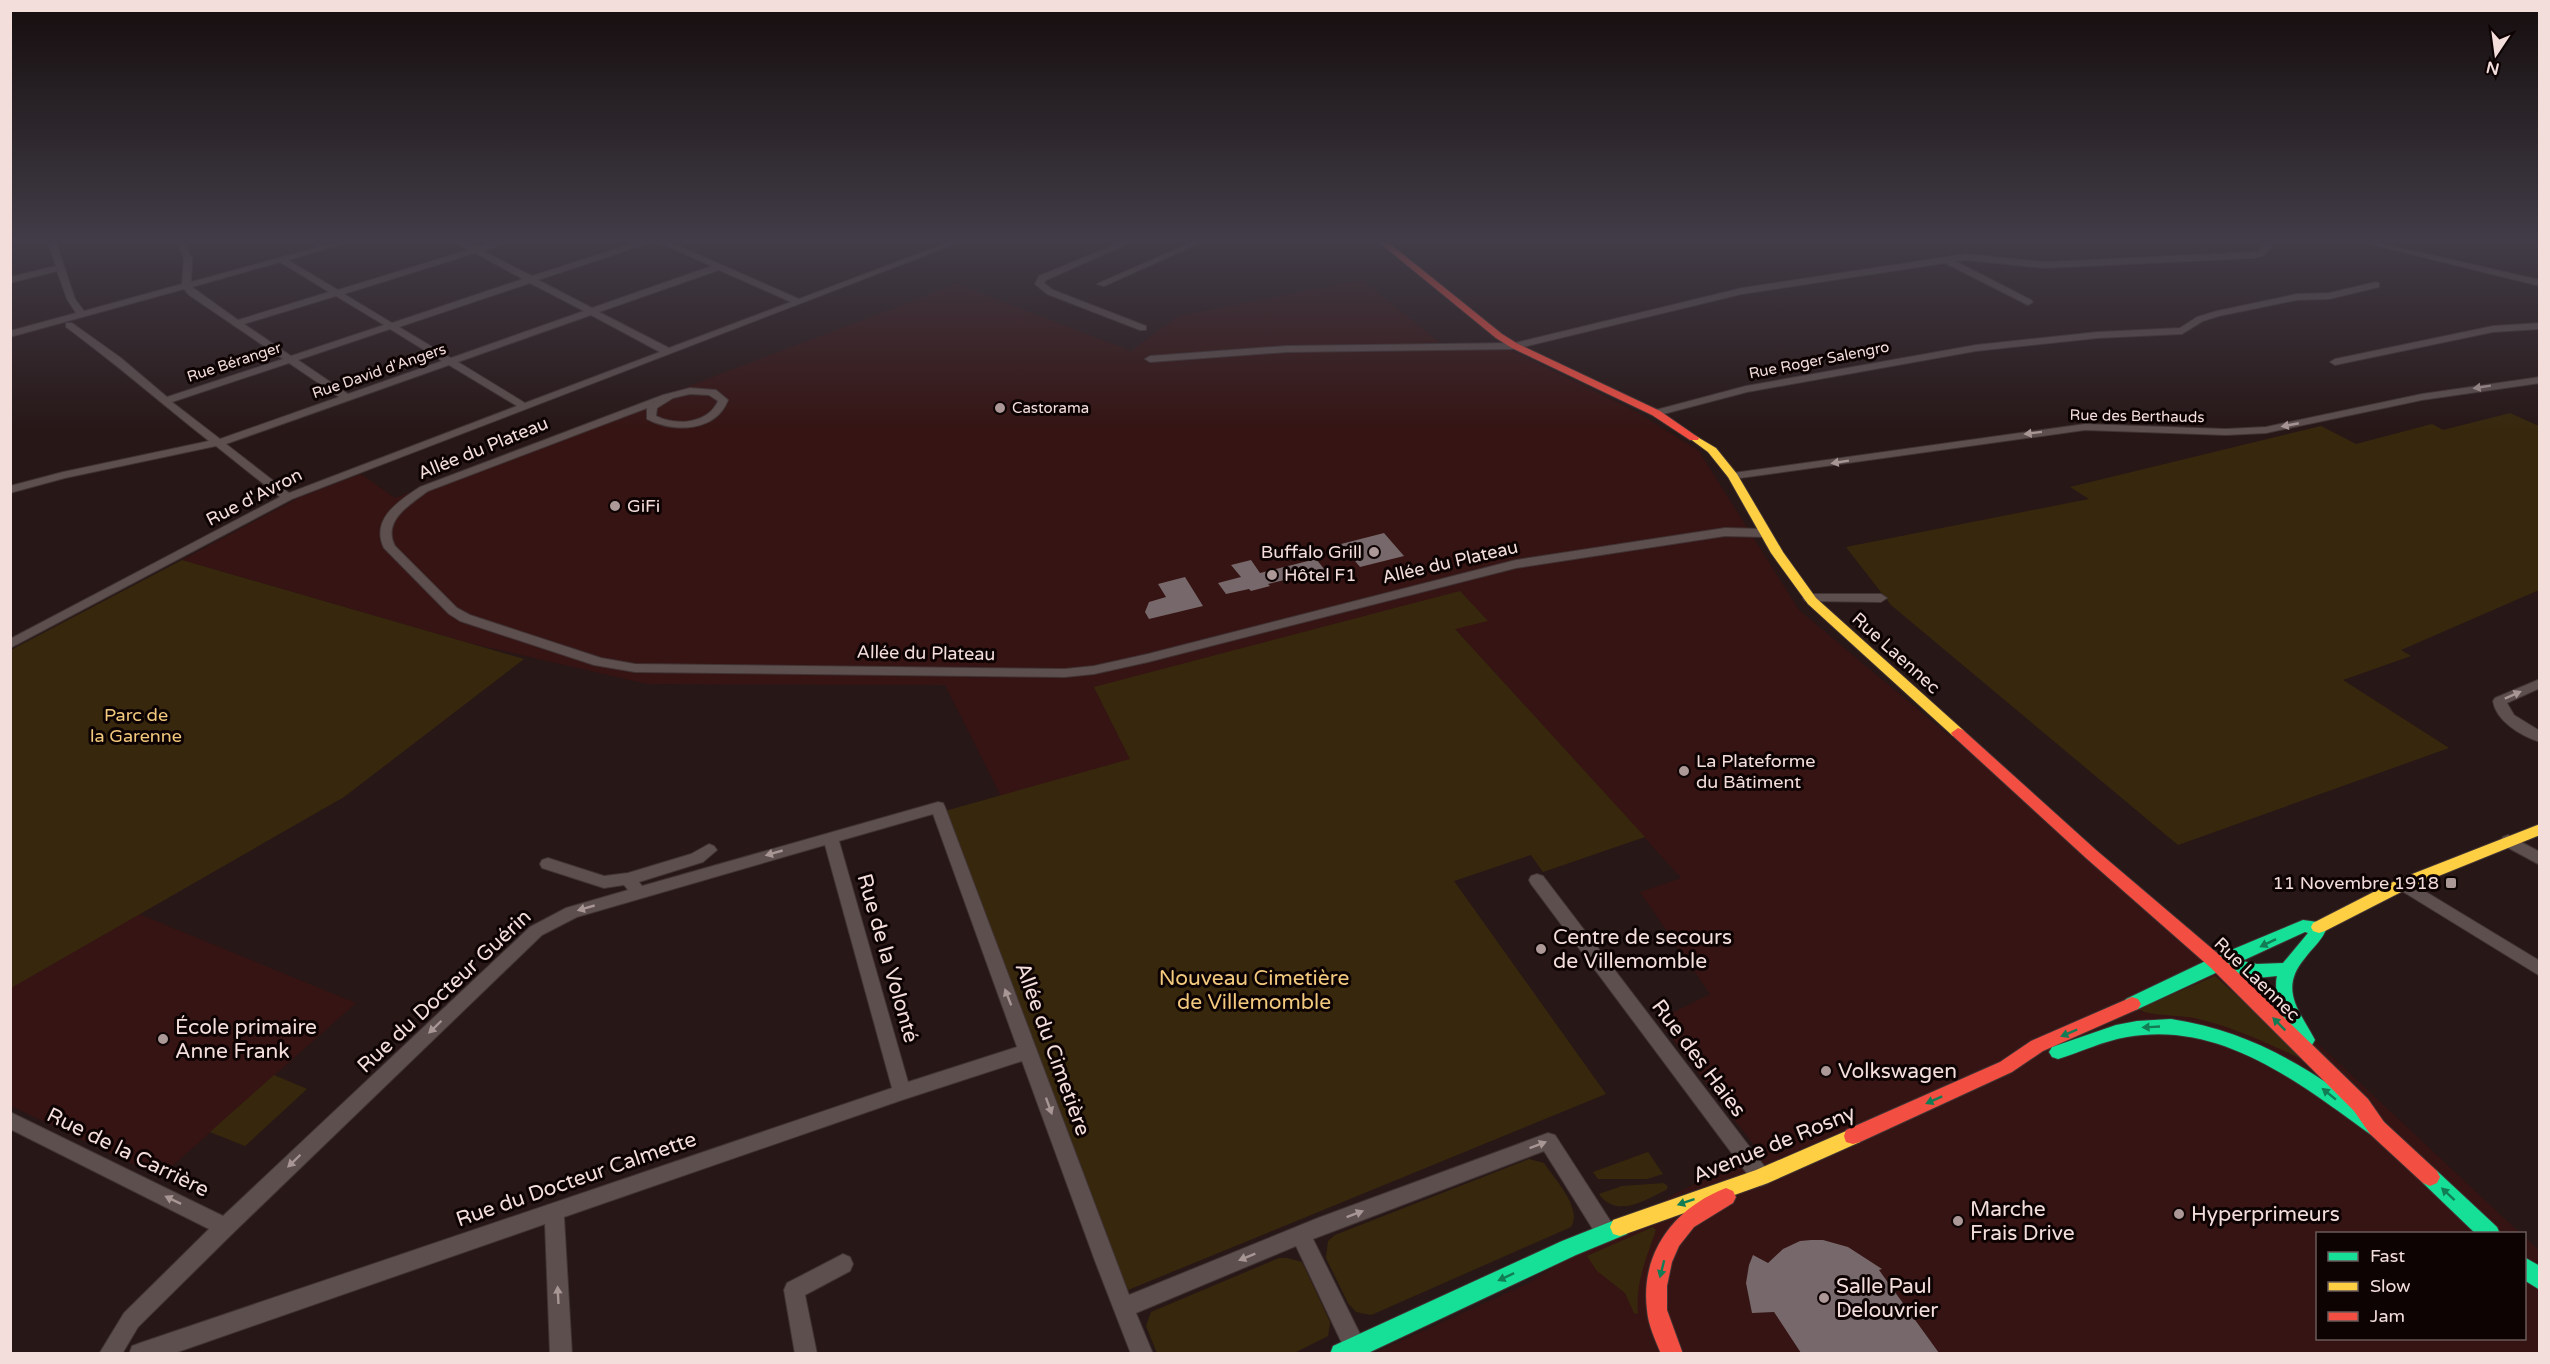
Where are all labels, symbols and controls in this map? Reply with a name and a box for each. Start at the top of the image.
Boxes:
north arrow [2466,24,2526,84]
text: N [2484,56,2501,79]
street label: Rue Béranger [185,338,284,386]
street label: Rue Roger Salengro [1747,338,1891,382]
street label: Rue David d'Angers [310,340,448,402]
one-way arrow [2472,383,2491,392]
place label: Castorama [1012,399,1089,417]
marker: Castorama [993,401,1007,415]
street label: Rue des Berthauds [2069,406,2205,426]
street label: Allée du Plateau [415,412,551,484]
one-way arrow [2281,421,2300,430]
one-way arrow [2024,429,2043,438]
one-way arrow [1831,458,1850,467]
street label: Rue d'Avron [202,463,306,531]
place label: GiFi [627,495,660,517]
marker: GiFi [608,499,622,513]
street label: Allée du Plateau [1380,536,1520,588]
place label: Buffalo Grill [1261,541,1362,563]
marker: Buffalo Grill [1367,545,1381,559]
place label: Hôtel F1 [1284,564,1357,586]
marker: Hôtel F1 [1265,568,1279,582]
street label: Rue Laennec [1847,608,1945,698]
street label: Allée du Plateau [856,641,996,665]
one-way arrow [2505,690,2523,700]
park label: Parc de la Garenne [90,704,182,747]
place label: La Plateforme du Bâtiment [1696,750,1815,793]
marker: La Plateforme du Bâtiment [1677,764,1691,778]
one-way arrow [765,849,783,858]
street label: Rue de la Volonté [851,871,924,1046]
place label: 11 Novembre 1918 [2273,872,2439,894]
marker: 11 Novembre 1918 [2444,876,2458,890]
one-way arrow [577,903,595,913]
street label: Rue du Docteur Guérin [352,904,536,1078]
place label: Centre de secours de Villemomble [1553,925,1732,974]
street label: Rue Laennec [2209,933,2305,1025]
one-way arrow [2259,938,2276,947]
marker: Centre de secours de Villemomble [1534,942,1548,956]
street label: Allée du Cimetière [1010,959,1096,1139]
park label: Nouveau Cimetière de Villemomble [1159,966,1349,1015]
one-way arrow [1003,987,1013,1005]
street label: Rue des Haies [1646,995,1751,1122]
place label: École primaire Anne Frank [175,1015,317,1064]
one-way arrow [2273,1018,2287,1032]
one-way arrow [428,1020,443,1033]
one-way arrow [2141,1022,2160,1032]
one-way arrow [2060,1028,2078,1038]
marker: École primaire Anne Frank [156,1032,170,1046]
place label: Volkswagen [1838,1059,1957,1084]
marker: Volkswagen [1819,1064,1833,1078]
one-way arrow [2321,1088,2337,1101]
one-way arrow [1925,1095,1942,1104]
one-way arrow [1044,1098,1054,1116]
street label: Avenue de Rosny [1689,1100,1859,1188]
street label: Rue de la Carrière [43,1102,213,1203]
street label: Rue du Docteur Calmette [453,1127,700,1232]
one-way arrow [1529,1140,1547,1149]
one-way arrow [286,1154,301,1168]
one-way arrow [2441,1187,2455,1201]
one-way arrow [164,1196,181,1205]
place label: Marche Frais Drive [1970,1197,2075,1246]
one-way arrow [1677,1198,1695,1208]
place label: Hyperprimeurs [2191,1202,2340,1227]
marker: Hyperprimeurs [2172,1207,2186,1221]
one-way arrow [1347,1209,1365,1219]
marker: Marche Frais Drive [1951,1214,1965,1228]
legend [2316,1232,2526,1340]
text: Fast [2370,1245,2405,1267]
one-way arrow [1237,1252,1255,1262]
one-way arrow [1656,1260,1666,1278]
one-way arrow [1497,1272,1515,1282]
place label: Salle Paul Delouvrier [1836,1274,1938,1323]
text: Slow [2370,1275,2411,1297]
one-way arrow [553,1286,562,1305]
marker: Salle Paul Delouvrier [1817,1291,1831,1305]
text: Jam [2370,1305,2405,1327]

